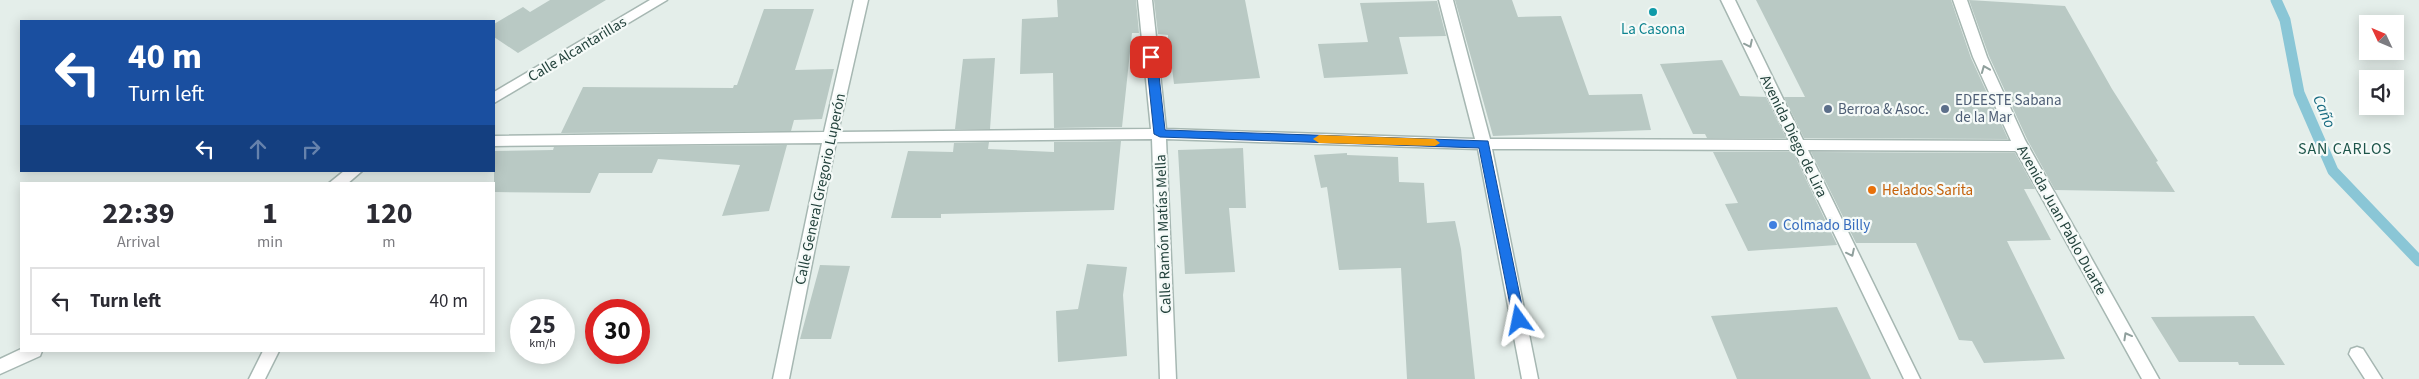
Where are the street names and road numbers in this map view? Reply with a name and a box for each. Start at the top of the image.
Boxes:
street label: Calle Alcantarillas [524,12,630,87]
street label: Avenida Diego de Lira [1755,71,1832,201]
street label: Calle General Gregorio Luperón [790,91,851,287]
street label: Avenida Juan Pablo Duarte [2012,141,2112,299]
street label: Calle Ramón Matías Mella [1150,154,1177,314]

